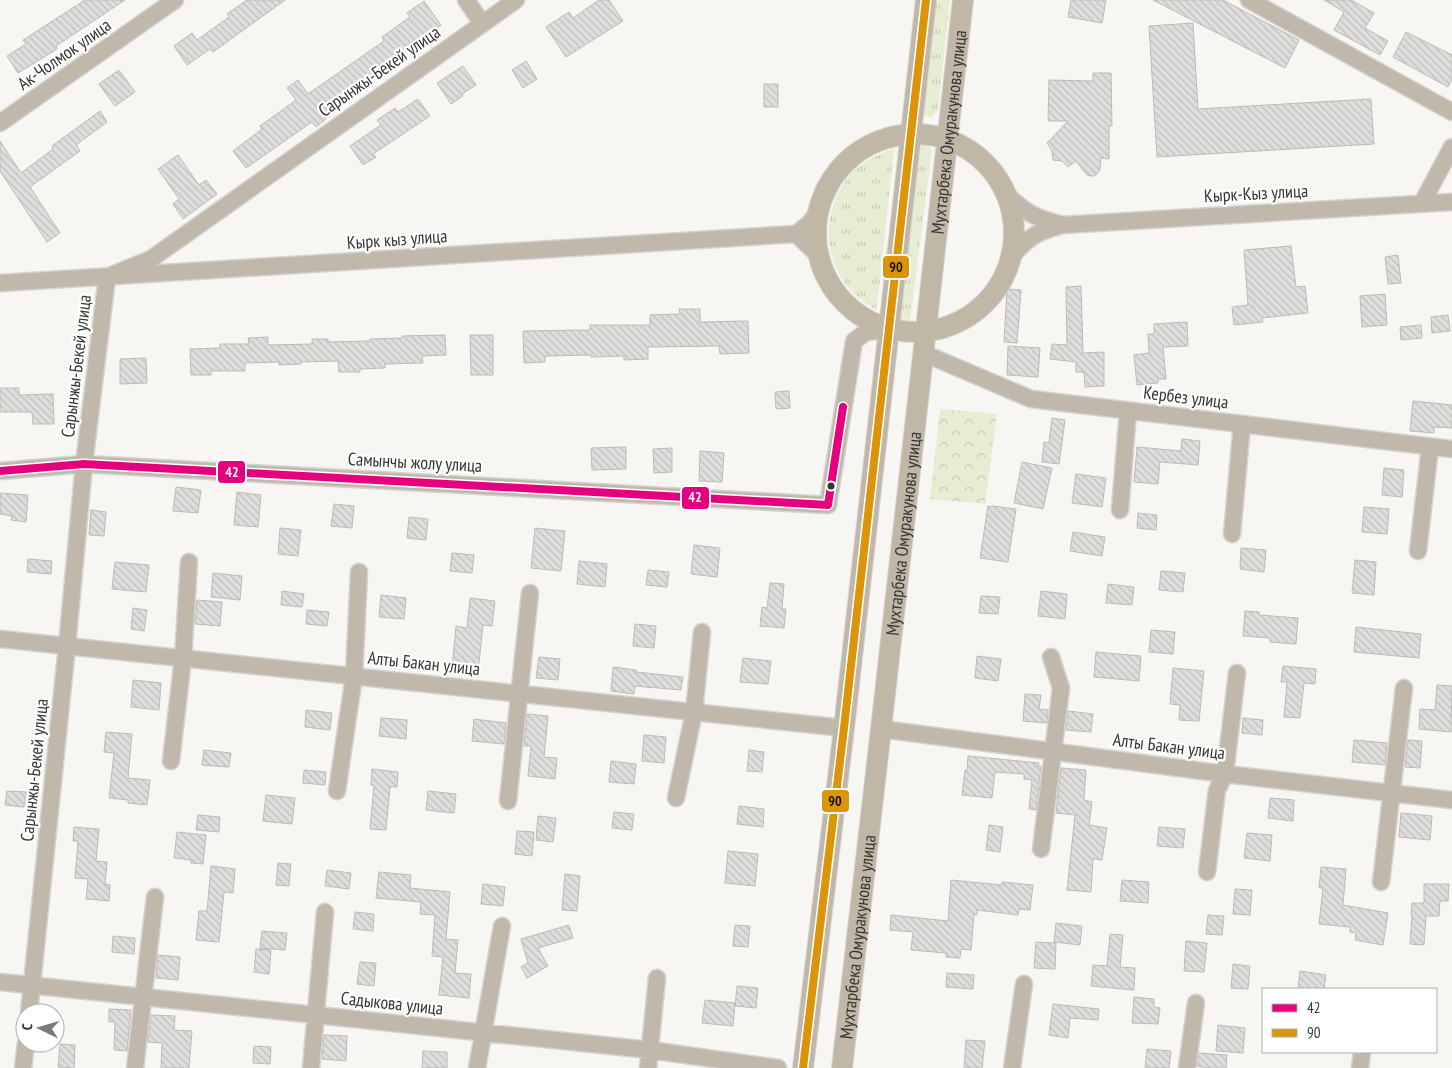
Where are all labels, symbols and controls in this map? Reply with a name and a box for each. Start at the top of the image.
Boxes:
street label: Ак-Чолмок улица [13,13,115,95]
street label: Сарынжы-Бекей улица [314,20,444,122]
street label: Мухтарбека Омуракунова улица [925,29,971,235]
street label: Кырк-Кыз улица [1203,179,1309,207]
street label: Кырк кыз улица [346,224,448,254]
line badge: 90 [882,255,910,279]
text: 90 [889,258,903,276]
street label: Сарынжы-Бекей улица [56,293,96,439]
street label: Кербез улица [1142,380,1230,414]
street label: Мухтарбека Омуракунова улица [880,430,926,637]
street label: Самынчы жолу улица [347,447,483,477]
line badge: 42 [217,460,246,484]
text: 42 [225,463,239,481]
unlabelled marker [826,481,836,491]
line badge: 42 [681,486,710,510]
text: 42 [688,488,702,506]
street label: Алты Бакан улица [367,646,481,680]
street label: Сарынжы-Бекей улица [15,697,53,843]
street label: Алты Бакан улица [1112,728,1226,764]
line badge: 90 [821,789,850,813]
text: 90 [828,792,842,810]
street label: Мухтарбека Омуракунова улица [834,834,880,1040]
street label: Садыкова улица [340,986,444,1020]
legend [1262,988,1437,1053]
text: 42 [1307,998,1321,1017]
north arrow [15,1003,65,1053]
text: С [18,1022,36,1031]
text: 90 [1307,1023,1321,1042]

